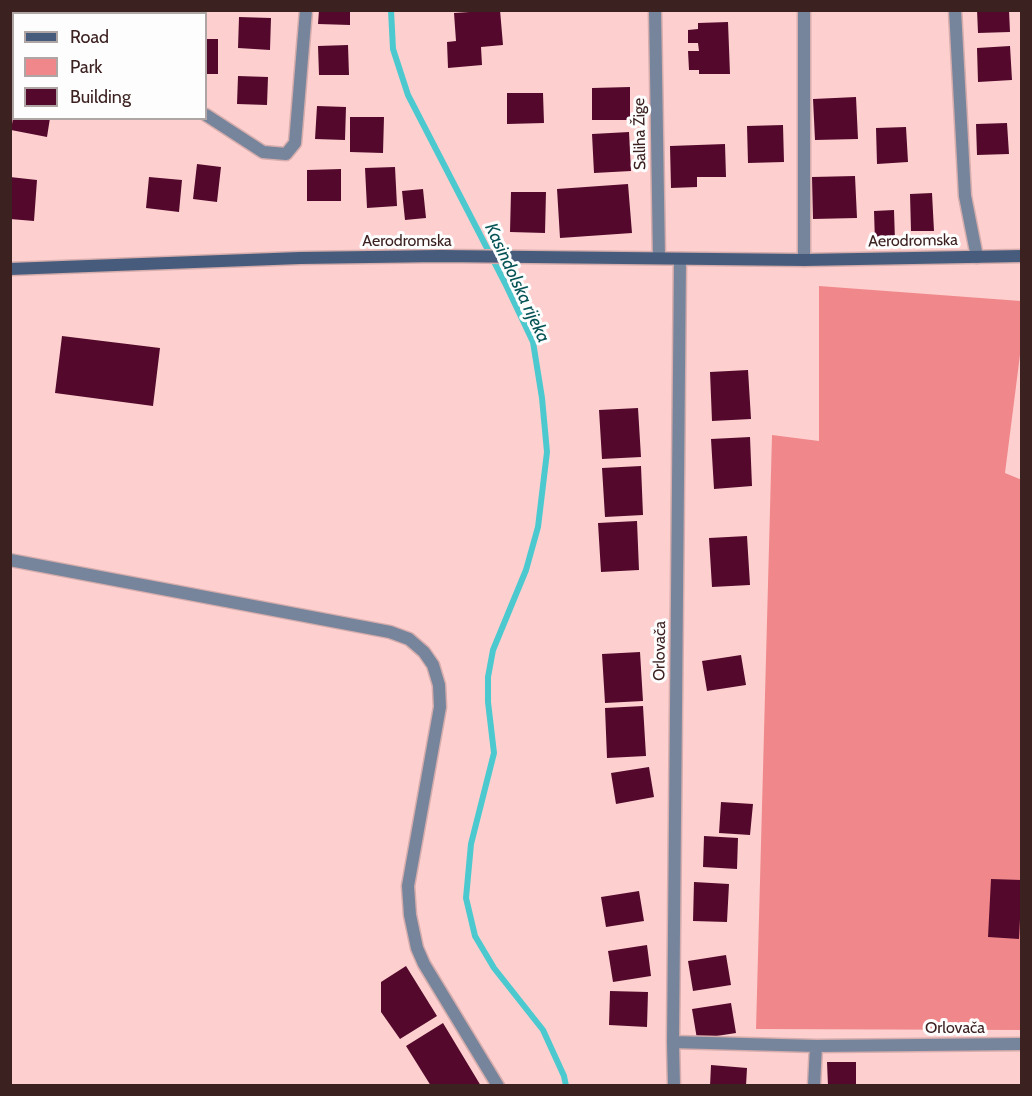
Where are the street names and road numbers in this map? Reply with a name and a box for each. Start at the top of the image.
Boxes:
street label: Saliha Žige [630,98,650,170]
street label: Aerodromska [362,231,452,251]
street label: Aerodromska [868,231,958,251]
street label: Orlovača [650,621,670,681]
street label: Orlovača [925,1018,985,1038]

